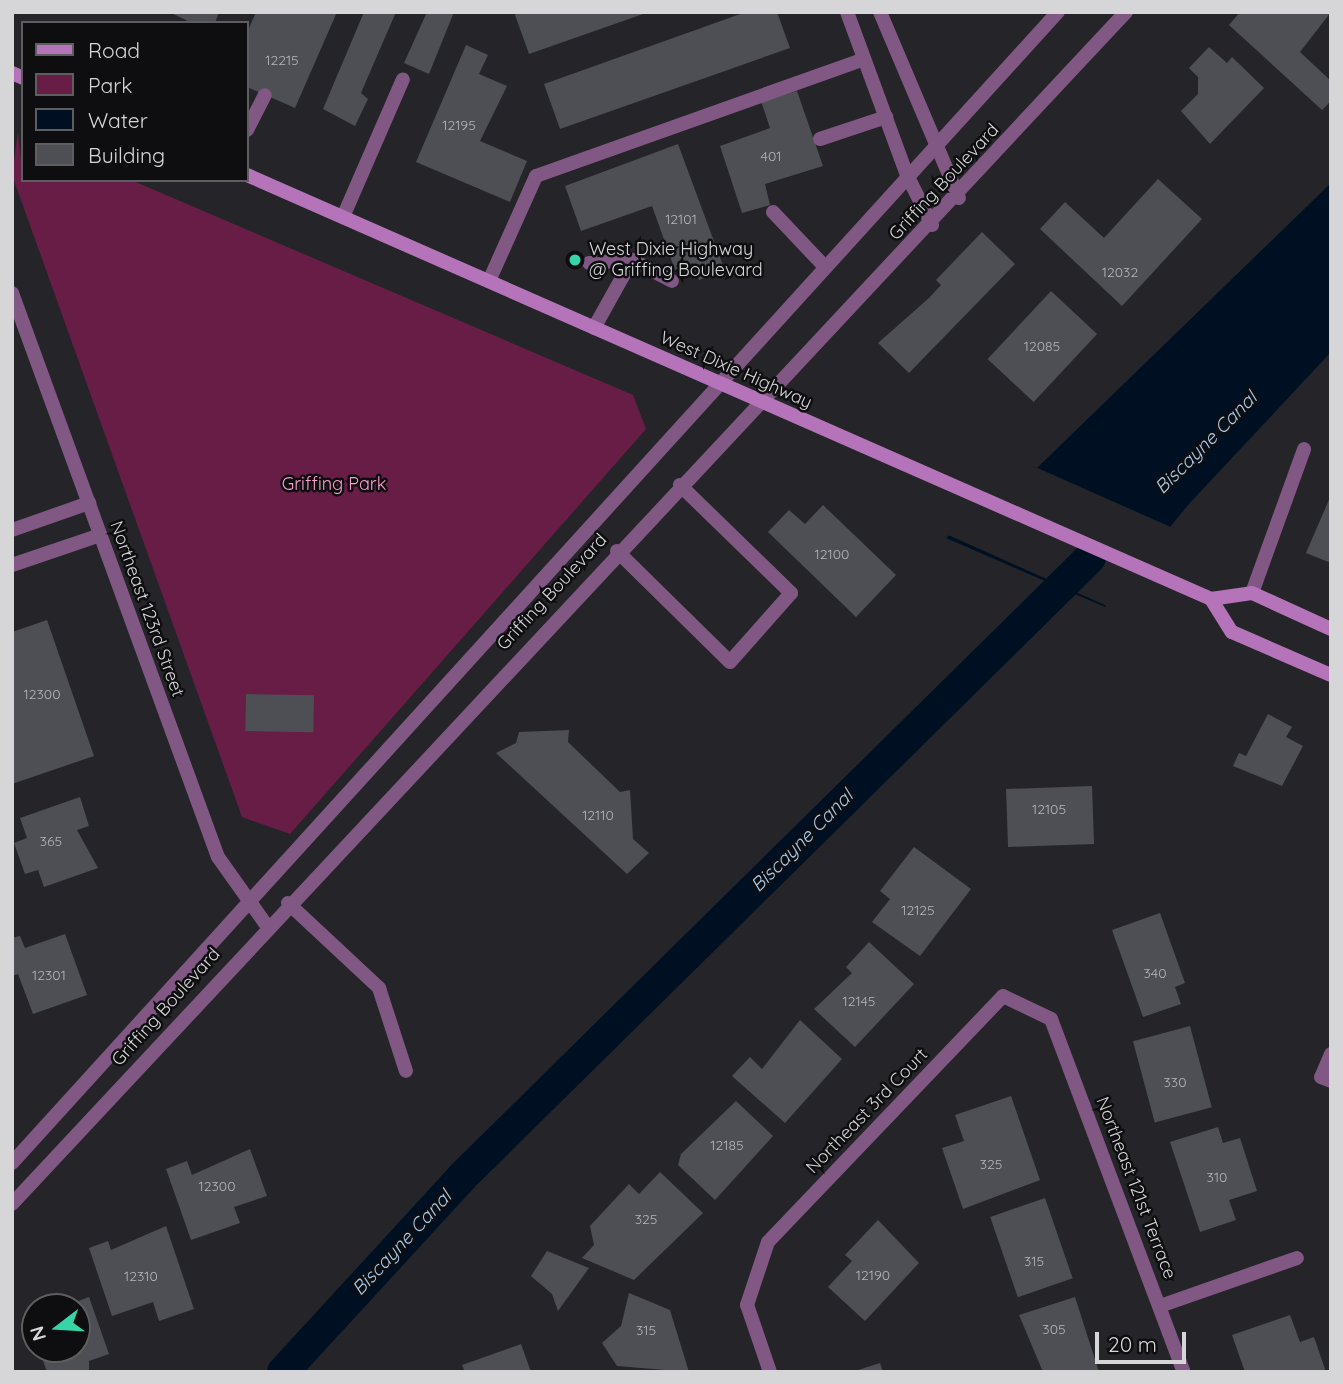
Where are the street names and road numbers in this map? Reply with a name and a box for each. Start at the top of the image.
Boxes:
street label: Griffing Boulevard [884,119,1004,245]
street label: West Dixie Highway [657,327,815,413]
street label: Northeast 123rd Street [105,518,189,700]
street label: Griffing Boulevard [492,529,612,655]
street label: Griffing Boulevard [107,944,225,1070]
street label: Northeast 3rd Court [802,1044,932,1178]
street label: Northeast 121st Terrace [1091,1094,1181,1282]

